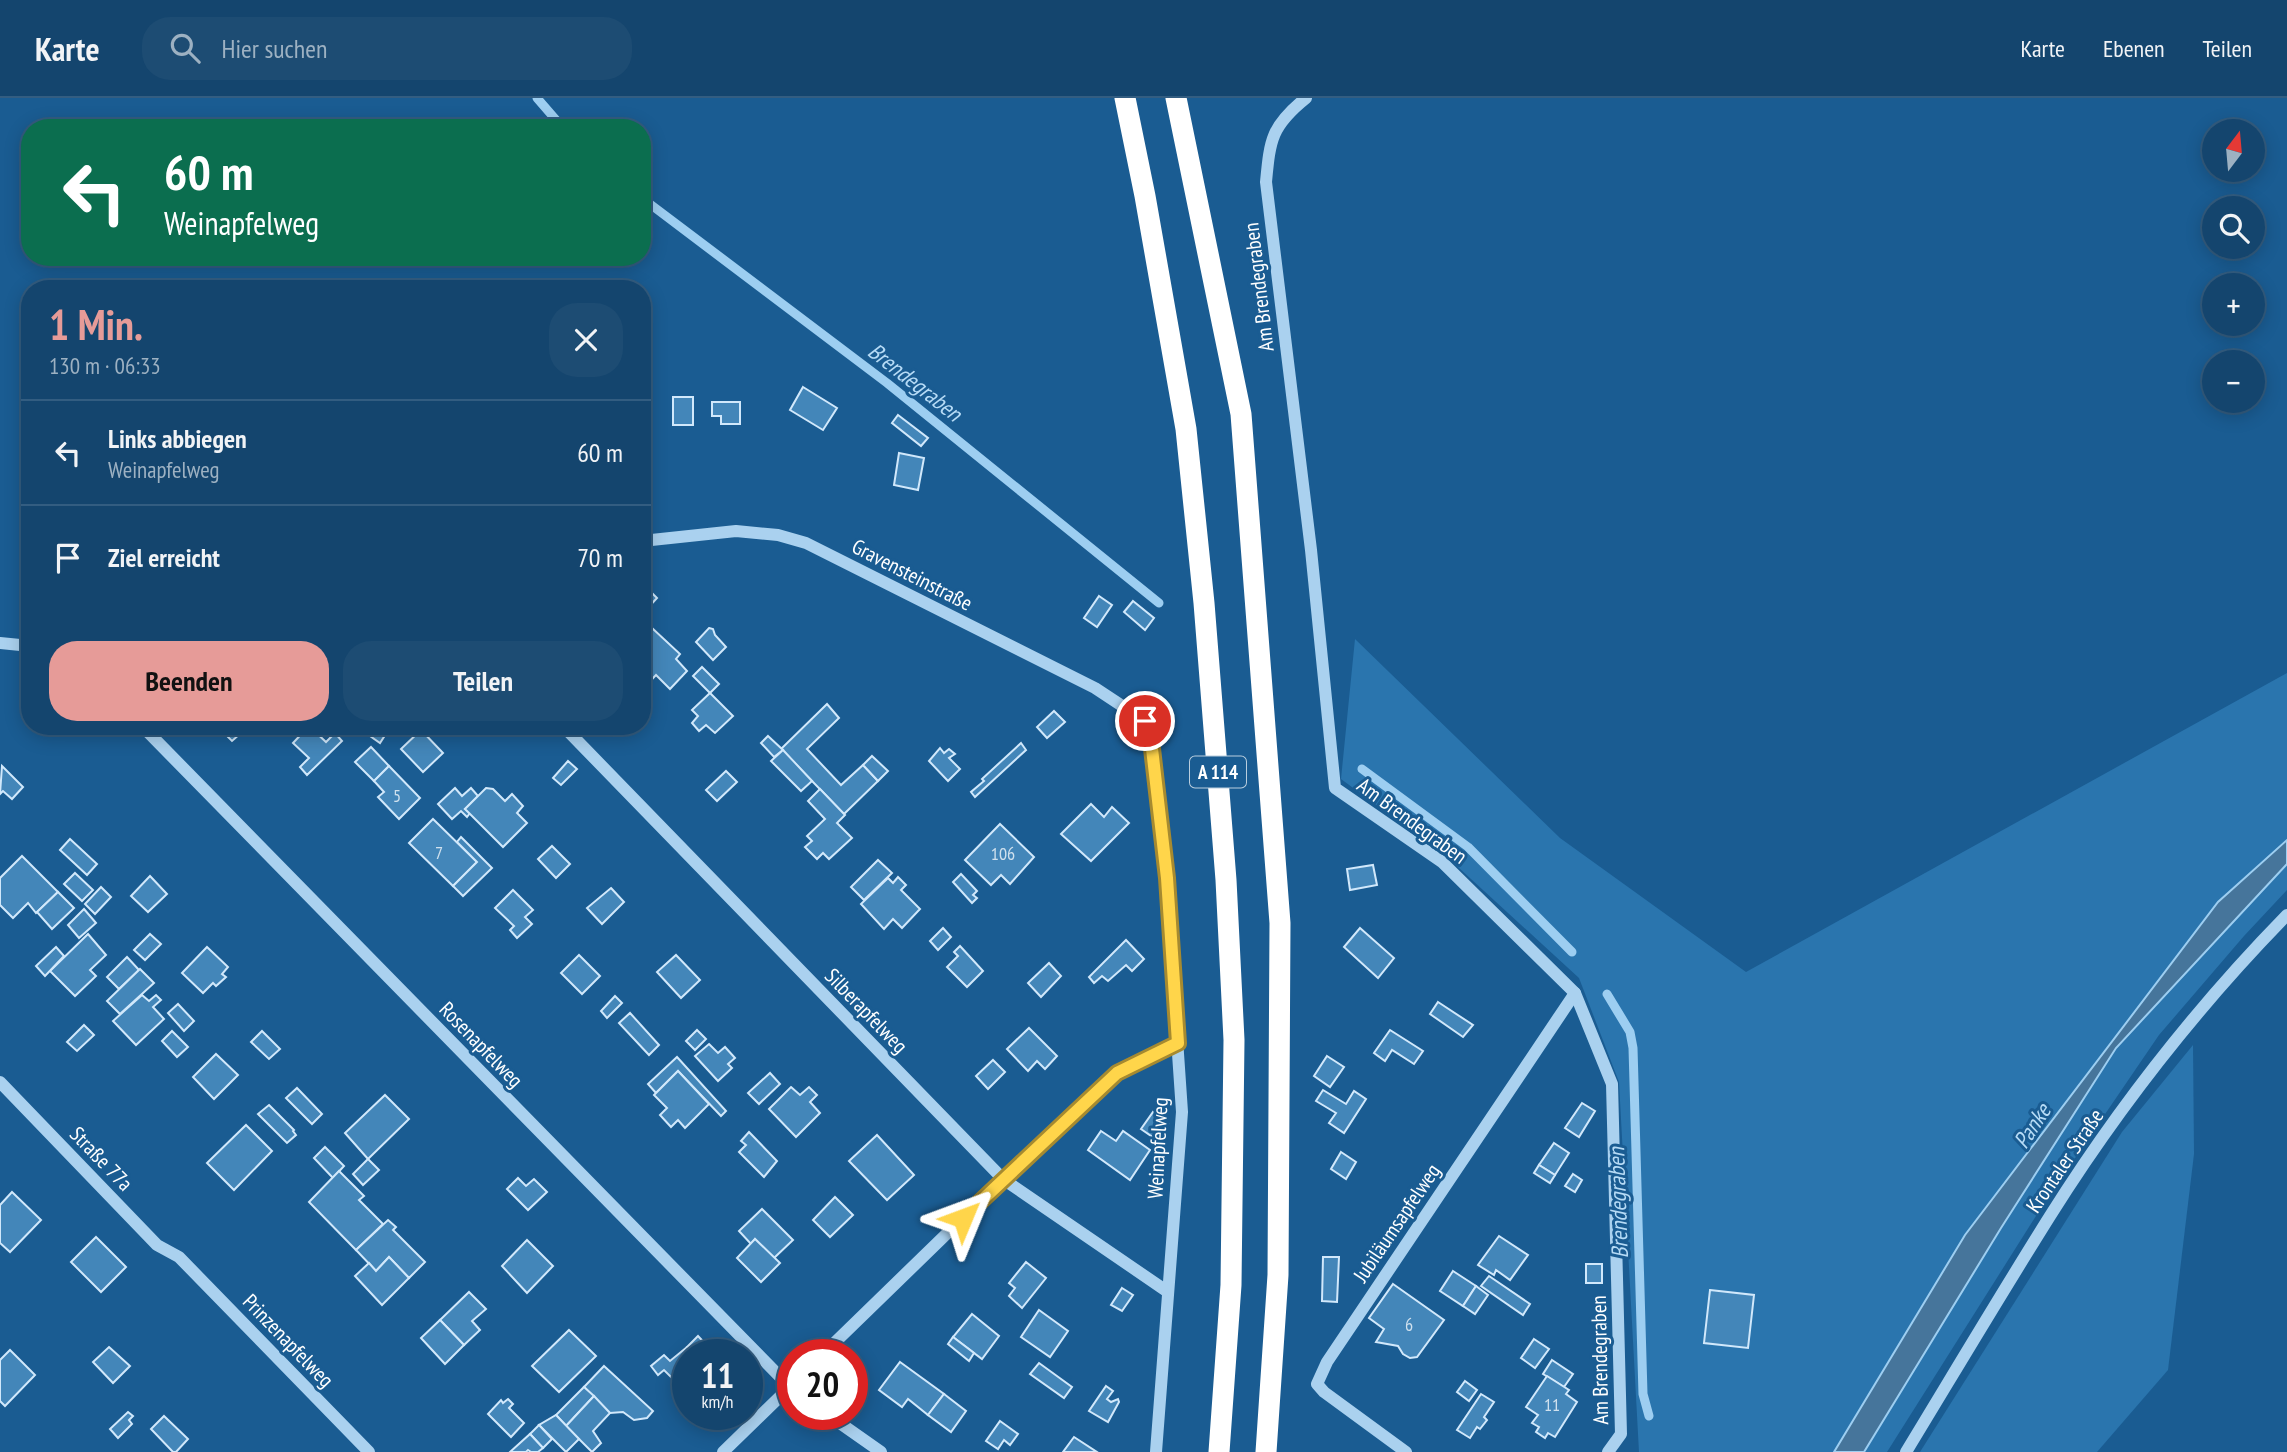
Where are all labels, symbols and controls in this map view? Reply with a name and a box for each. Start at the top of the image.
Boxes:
search box [142,17,632,80]
text: Karte [35,27,100,70]
icon: search [166,29,204,67]
text: Hier suchen [222,32,327,65]
text: Karte [2021,33,2065,64]
text: Ebenen [2103,33,2165,64]
text: Teilen [2203,33,2252,64]
north arrow [2202,119,2264,182]
map controls [2202,119,2265,413]
text: 60 m [164,140,253,204]
icon: left [49,147,140,238]
button: search [2202,196,2265,259]
text: Weinapfelweg [164,202,319,244]
street label: Am Brendegraben [1237,221,1280,353]
button: + [2202,273,2265,336]
text: 1 Min. [49,297,143,352]
button: close [549,303,623,377]
water label: Brendegraben [863,336,969,428]
button: − [2202,350,2265,413]
text: 130 m · 06:33 [49,351,161,380]
text: Links abbiegen [108,422,247,455]
icon: left [49,434,87,472]
text: 60 m [577,436,623,469]
text: Weinapfelweg [108,455,219,484]
street label: Gravensteinstraße [847,533,977,616]
icon: arrive [49,539,87,577]
text: Ziel erreicht [108,541,220,574]
text: 70 m [577,541,623,574]
button: Beenden [49,641,329,721]
button: Teilen [343,641,623,721]
pin [1115,691,1175,751]
icon: arrive [1126,702,1164,740]
road number: A 114 [1190,757,1246,788]
street label: Am Brendegraben [1352,772,1473,870]
house number: 5 [393,784,401,807]
house number: 7 [435,841,443,864]
house number: 106 [991,842,1015,865]
street label: Silberapfelweg [819,962,914,1059]
street label: Rosenapfelweg [434,996,529,1093]
street label: Weinapfelweg [1141,1096,1174,1199]
water label: Panke [2007,1097,2057,1153]
street label: Krontaler Straße [2020,1104,2109,1218]
street label: Straße 77a [64,1121,139,1197]
water label: Brendegraben [1601,1145,1634,1259]
street label: Jubiläumsapfelweg [1347,1158,1446,1288]
position arrow [926,1181,1000,1255]
street label: Prinzenapfelweg [237,1288,340,1393]
street label: Am Brendegraben [1585,1295,1614,1425]
house number: 6 [1405,1313,1413,1336]
speed limit sign: 20 [777,1339,868,1430]
text: 11 [701,1352,734,1398]
text: km/h [702,1390,733,1413]
house number: 11 [1544,1393,1560,1416]

